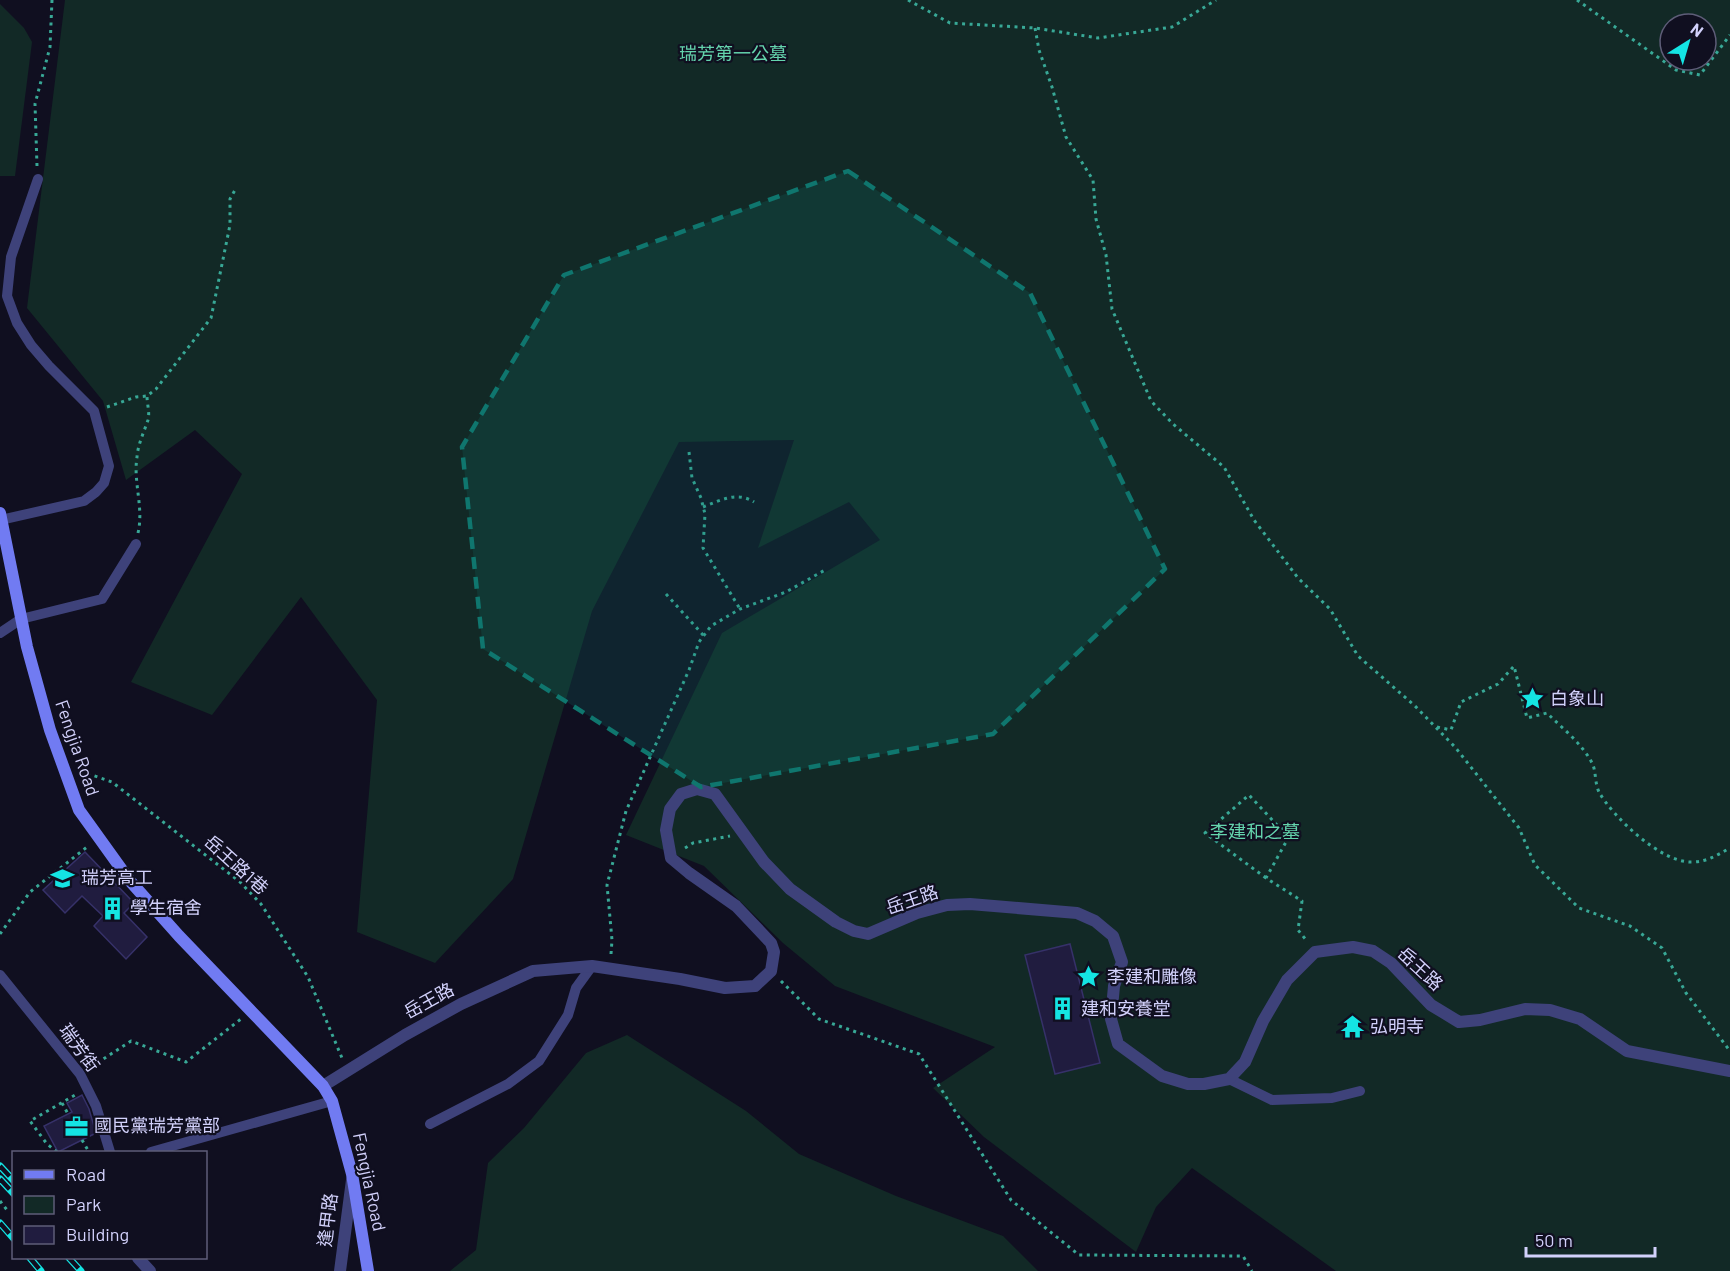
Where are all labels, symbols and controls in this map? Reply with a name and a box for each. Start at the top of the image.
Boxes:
north arrow [1658,12,1718,72]
text: N [1687,19,1707,40]
park label: 瑞芳第一公墓 [679,42,787,64]
place icon: 白象山 [1519,686,1545,712]
place label: 白象山 [1550,687,1604,709]
street label: Fengjia Road [51,697,105,799]
park label: 李建和之墓 [1210,820,1300,842]
street label: 岳王路1巷 [200,830,273,899]
school or university icon: 瑞芳高工 [50,865,76,891]
place label: 瑞芳高工 [81,866,153,888]
street label: 岳王路 [883,880,941,918]
building icon: 學生宿舍 [99,895,125,921]
place label: 學生宿舍 [130,896,202,918]
street label: 岳王路 [1393,942,1448,995]
place icon: 李建和雕像 [1076,964,1102,990]
place label: 李建和雕像 [1107,965,1197,987]
street label: 岳王路 [400,977,457,1023]
building icon: 建和安養堂 [1050,996,1076,1022]
place label: 建和安養堂 [1081,997,1171,1019]
temple icon: 弘明寺 [1339,1014,1365,1040]
place label: 弘明寺 [1370,1015,1424,1037]
street label: 瑞芳街 [55,1019,105,1076]
office icon: 國民黨瑞芳黨部 [63,1113,89,1139]
place label: 國民黨瑞芳黨部 [94,1114,220,1136]
street label: Fengjia Road [349,1131,391,1233]
legend [12,1151,207,1259]
text: Road [66,1163,106,1185]
street label: 逢甲路 [313,1192,341,1248]
text: Park [66,1193,101,1215]
scale bar [1526,1220,1655,1258]
text: Building [66,1223,129,1245]
text: 50 m [1535,1229,1573,1251]

